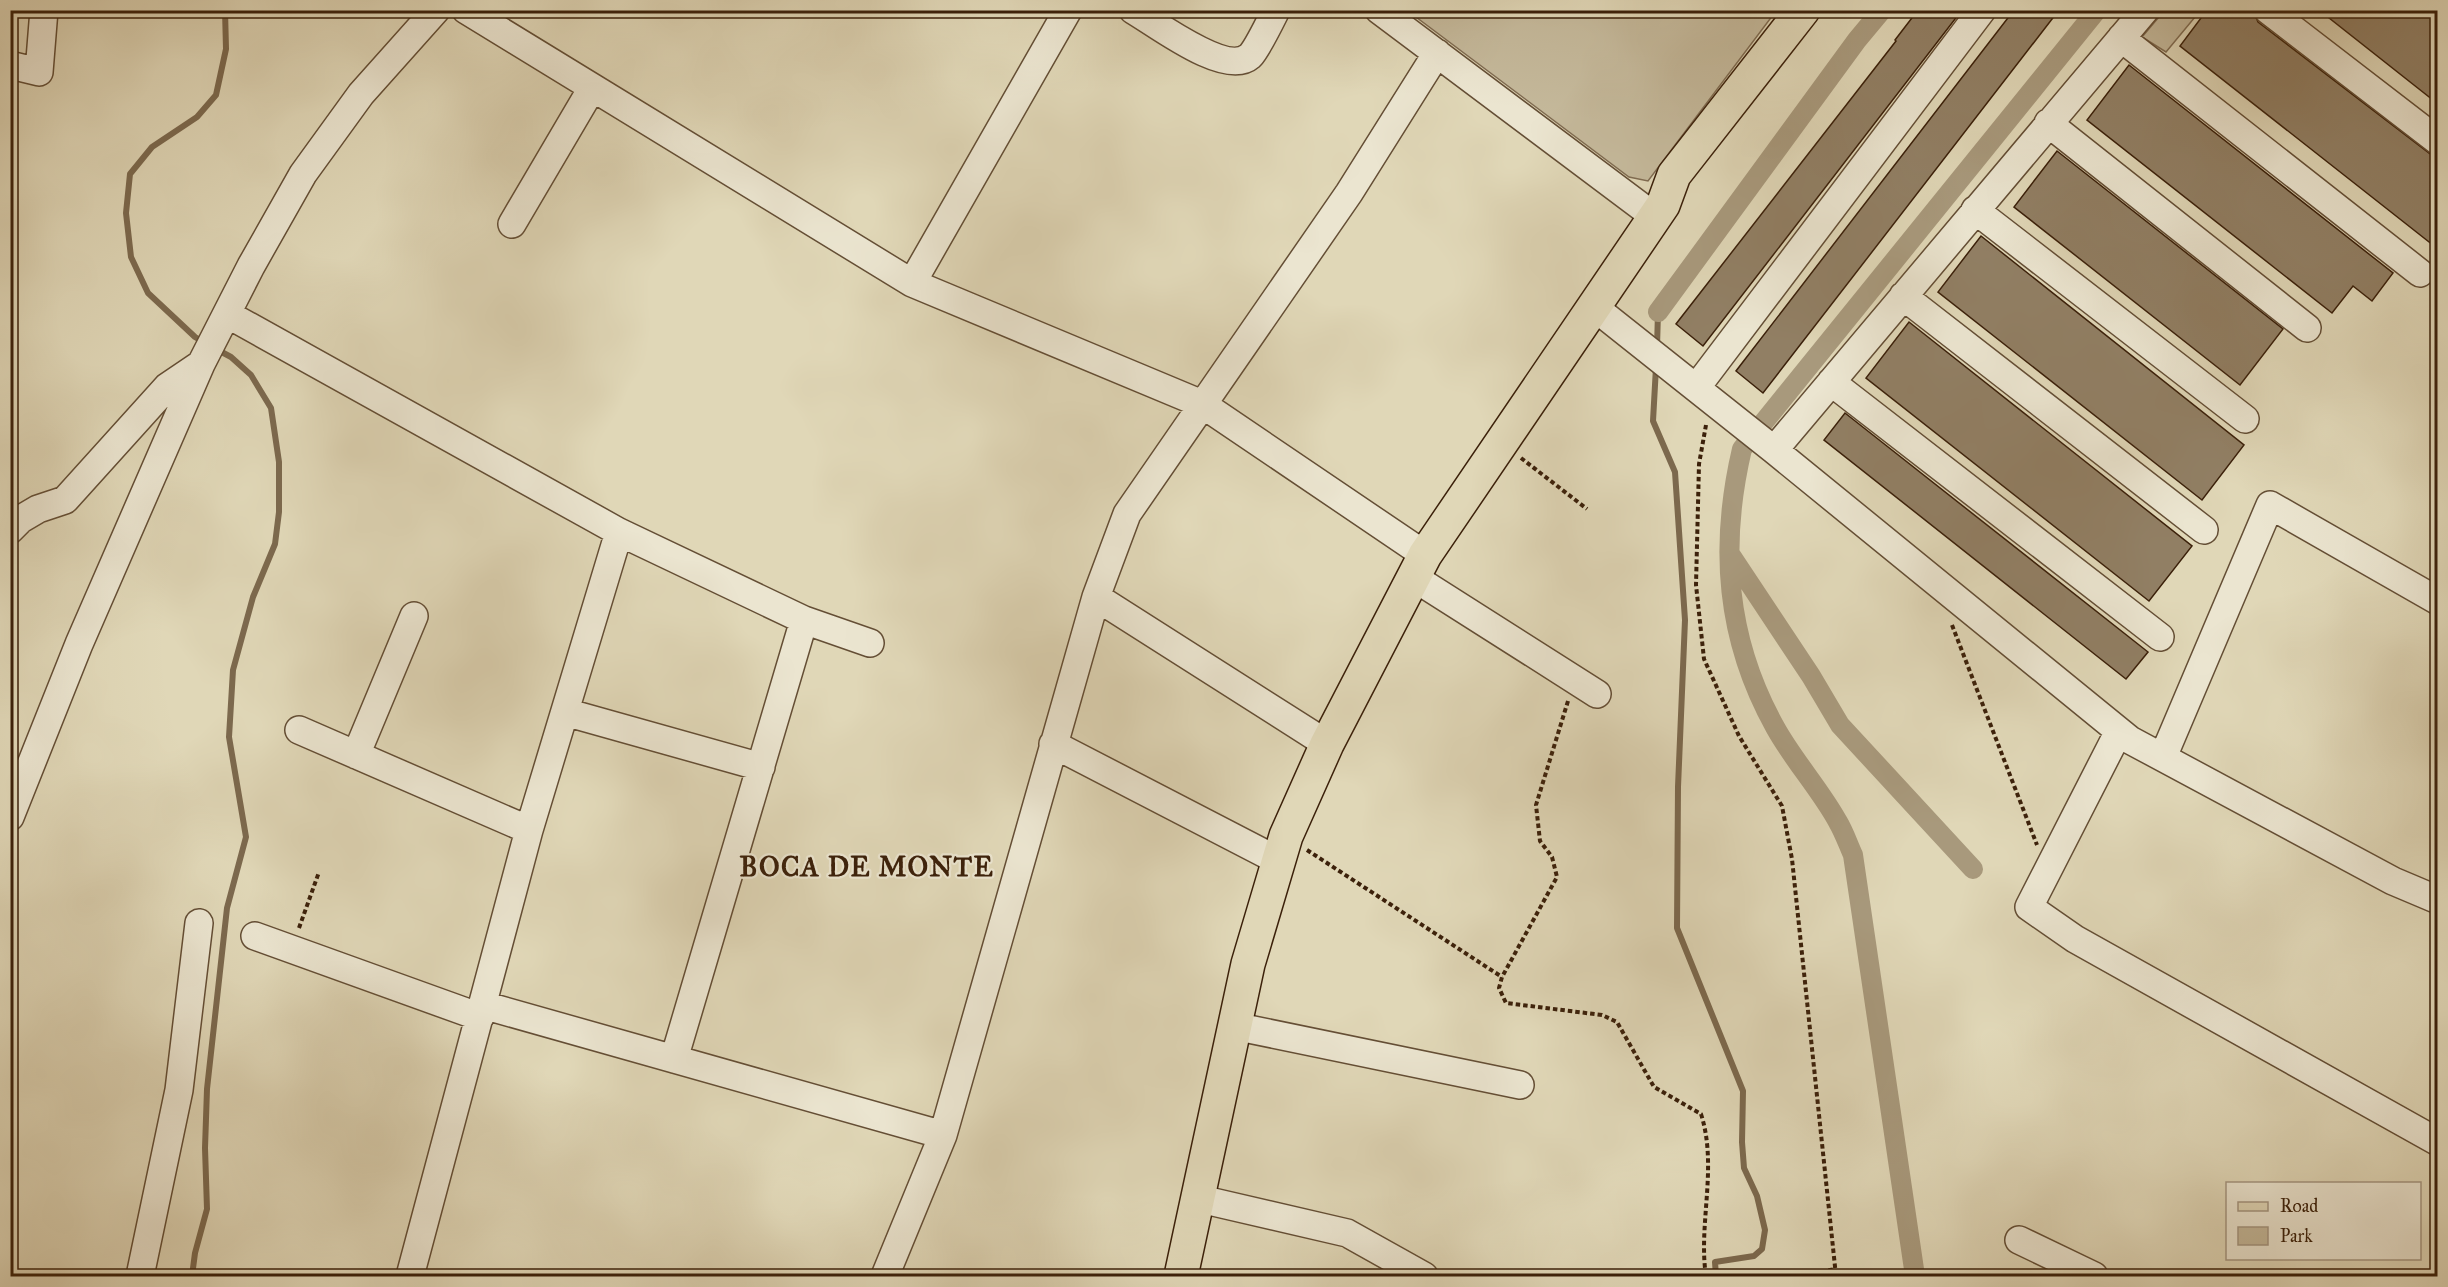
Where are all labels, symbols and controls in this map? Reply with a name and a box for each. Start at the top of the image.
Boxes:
district label: BOCA DE MONTE [740,850,994,883]
legend [2226,1182,2421,1260]
text: Road [2280,1195,2318,1217]
text: Park [2280,1225,2313,1247]

